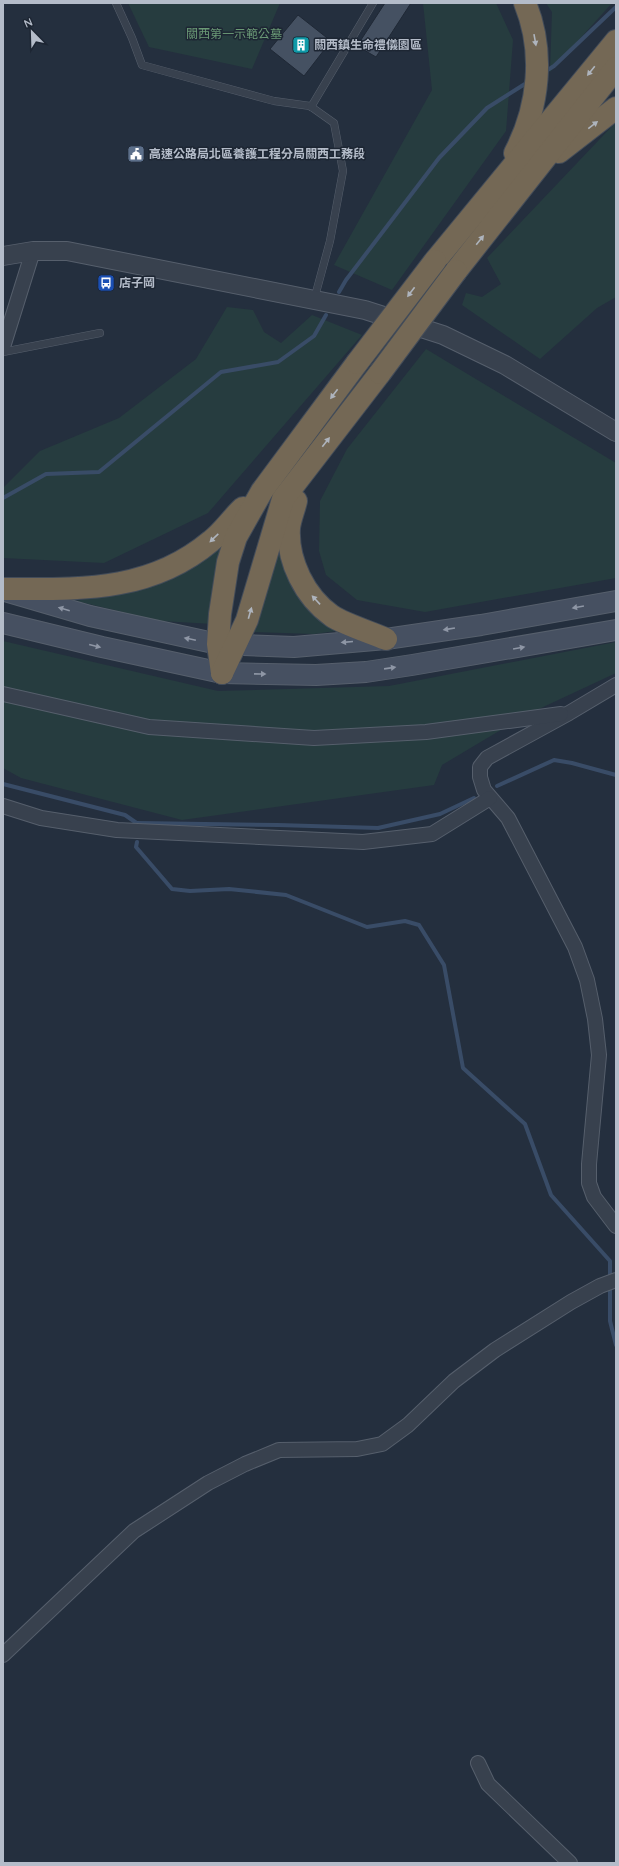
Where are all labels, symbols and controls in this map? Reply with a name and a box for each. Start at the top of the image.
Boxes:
north arrow [12,12,52,52]
text: N [22,15,35,31]
park label: 關西第一示範公墓 [186,26,282,41]
one-way arrow [533,34,539,46]
building icon: 關西鎮生命禮儀園區 [291,35,311,55]
place label: 關西鎮生命禮儀園區 [314,37,422,52]
one-way arrow [587,65,596,76]
one-way arrow [588,121,599,129]
public building icon: 高速公路局北區養護工程分局關西工務段 [126,144,146,164]
place label: 高速公路局北區養護工程分局關西工務段 [149,146,365,161]
one-way arrow [476,235,485,246]
bus stop icon: 店子岡 [96,273,116,293]
place label: 店子岡 [119,275,155,290]
one-way arrow [407,287,415,298]
one-way arrow [330,389,338,400]
one-way arrow [322,436,330,447]
one-way arrow [209,533,219,543]
one-way arrow [312,595,321,606]
one-way arrow [571,605,584,611]
one-way arrow [58,606,70,612]
one-way arrow [247,606,253,618]
one-way arrow [443,627,456,633]
one-way arrow [184,635,196,641]
one-way arrow [341,639,353,646]
one-way arrow [89,643,101,649]
one-way arrow [512,644,525,650]
one-way arrow [384,665,396,671]
one-way arrow [254,671,267,677]

